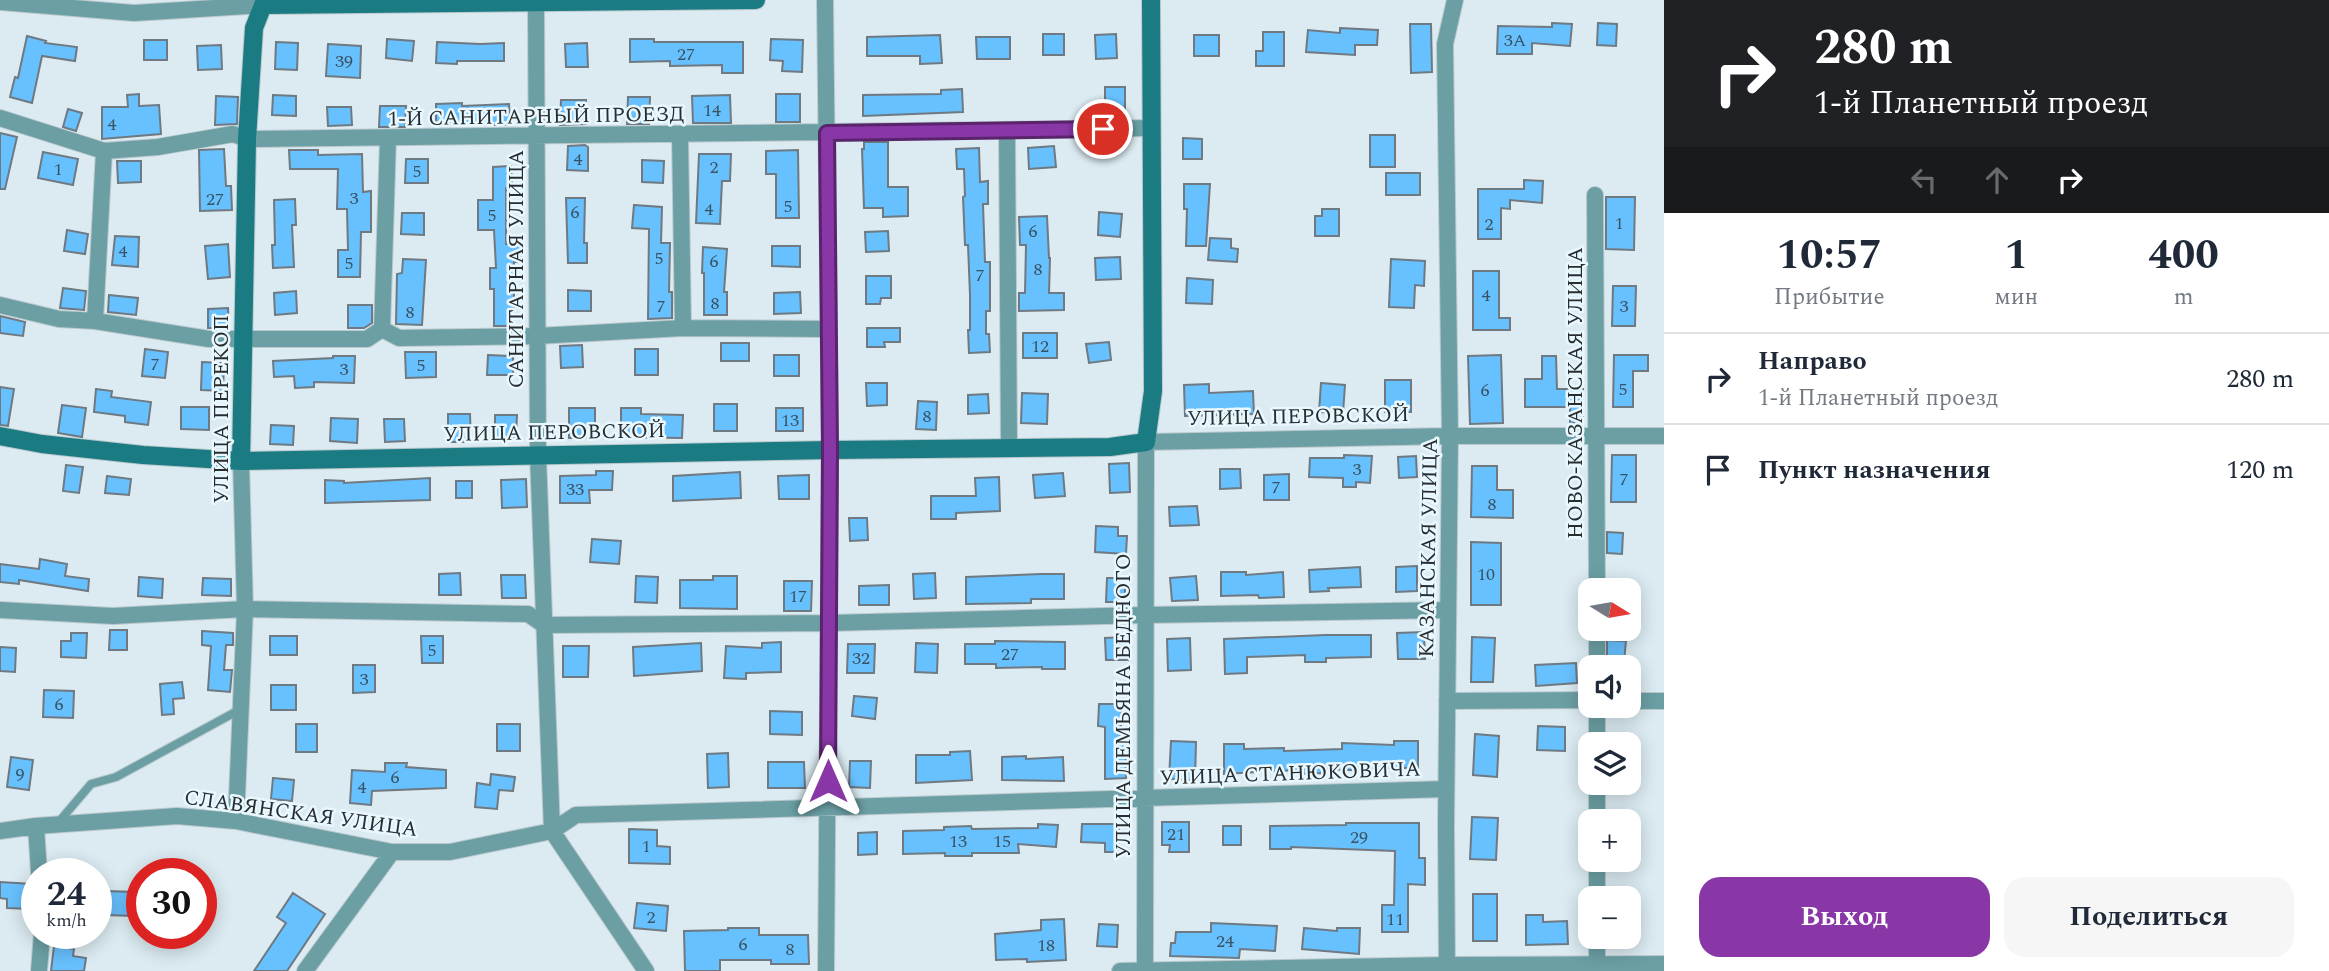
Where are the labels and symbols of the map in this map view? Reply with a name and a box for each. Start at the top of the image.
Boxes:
house number: 3А [1504,27,1526,54]
house number: 27 [677,41,695,68]
house number: 39 [335,48,353,75]
house number: 14 [703,97,721,124]
street label: 1-Й САНИТАРНЫЙ ПРОЕЗД [387,98,685,136]
pin [1073,99,1133,159]
house number: 4 [108,111,117,138]
house number: 4 [574,146,583,173]
street label: САНИТАРНАЯ УЛИЦА [501,149,533,388]
house number: 2 [710,154,719,181]
house number: 1 [54,156,63,183]
house number: 5 [413,158,422,185]
house number: 3 [350,185,359,212]
house number: 27 [206,186,224,213]
house number: 5 [784,193,793,220]
house number: 4 [705,196,714,223]
house number: 6 [571,199,580,226]
house number: 5 [488,202,497,229]
house number: 1 [1615,210,1624,237]
house number: 2 [1485,211,1494,238]
house number: 6 [1029,218,1038,245]
house number: 4 [119,238,128,265]
house number: 5 [655,245,664,272]
street label: НОВО-КАЗАНСКАЯ УЛИЦА [1560,247,1592,539]
house number: 6 [710,248,719,275]
house number: 5 [345,250,354,277]
house number: 8 [1034,256,1043,283]
house number: 7 [976,262,985,289]
house number: 4 [1482,282,1491,309]
house number: 8 [711,290,720,317]
house number: 7 [657,293,666,320]
house number: 3 [1620,293,1629,320]
house number: 8 [406,299,415,326]
street label: УЛИЦА ПЕРЕКОП [206,315,238,503]
house number: 12 [1031,333,1049,360]
house number: 7 [151,351,160,378]
house number: 5 [417,352,426,379]
house number: 3 [340,356,349,383]
house number: 5 [1619,376,1628,403]
house number: 6 [1481,377,1490,404]
street label: УЛИЦА ПЕРОВСКОЙ [1187,399,1409,435]
house number: 8 [923,403,932,430]
house number: 13 [781,407,799,434]
street label: УЛИЦА ПЕРОВСКОЙ [443,415,665,451]
street label: КАЗАНСКАЯ УЛИЦА [1411,438,1447,658]
house number: 3 [1353,456,1362,483]
house number: 7 [1620,466,1629,493]
house number: 7 [1272,474,1281,501]
house number: 33 [566,476,584,503]
house number: 8 [1488,491,1497,518]
street label: УЛИЦА ДЕМЬЯНА БЕДНОГО [1108,553,1140,859]
house number: 10 [1477,561,1495,588]
north arrow [1578,578,1642,640]
house number: 17 [789,583,807,610]
house number: 5 [428,637,437,664]
house number: 27 [1001,641,1019,668]
house number: 32 [852,645,870,672]
house number: 3 [360,666,369,693]
house number: 6 [55,691,64,718]
position arrow [791,744,865,818]
street label: УЛИЦА СТАНЮКОВИЧА [1159,753,1421,795]
house number: 9 [16,761,25,788]
house number: 6 [391,764,400,791]
house number: 4 [358,774,367,801]
street label: СЛАВЯНСКАЯ УЛИЦА [182,782,420,846]
house number: 21 [1167,821,1185,848]
house number: 29 [1350,824,1368,851]
house number: 13 [949,828,967,855]
house number: 15 [993,828,1011,855]
house number: 1 [642,833,651,860]
speed limit sign: 30 [126,858,217,949]
house number: 2 [647,904,656,931]
house number: 11 [1386,906,1404,933]
house number: 24 [1216,928,1234,955]
house number: 6 [739,931,748,958]
house number: 18 [1037,932,1055,959]
house number: 8 [786,936,795,963]

